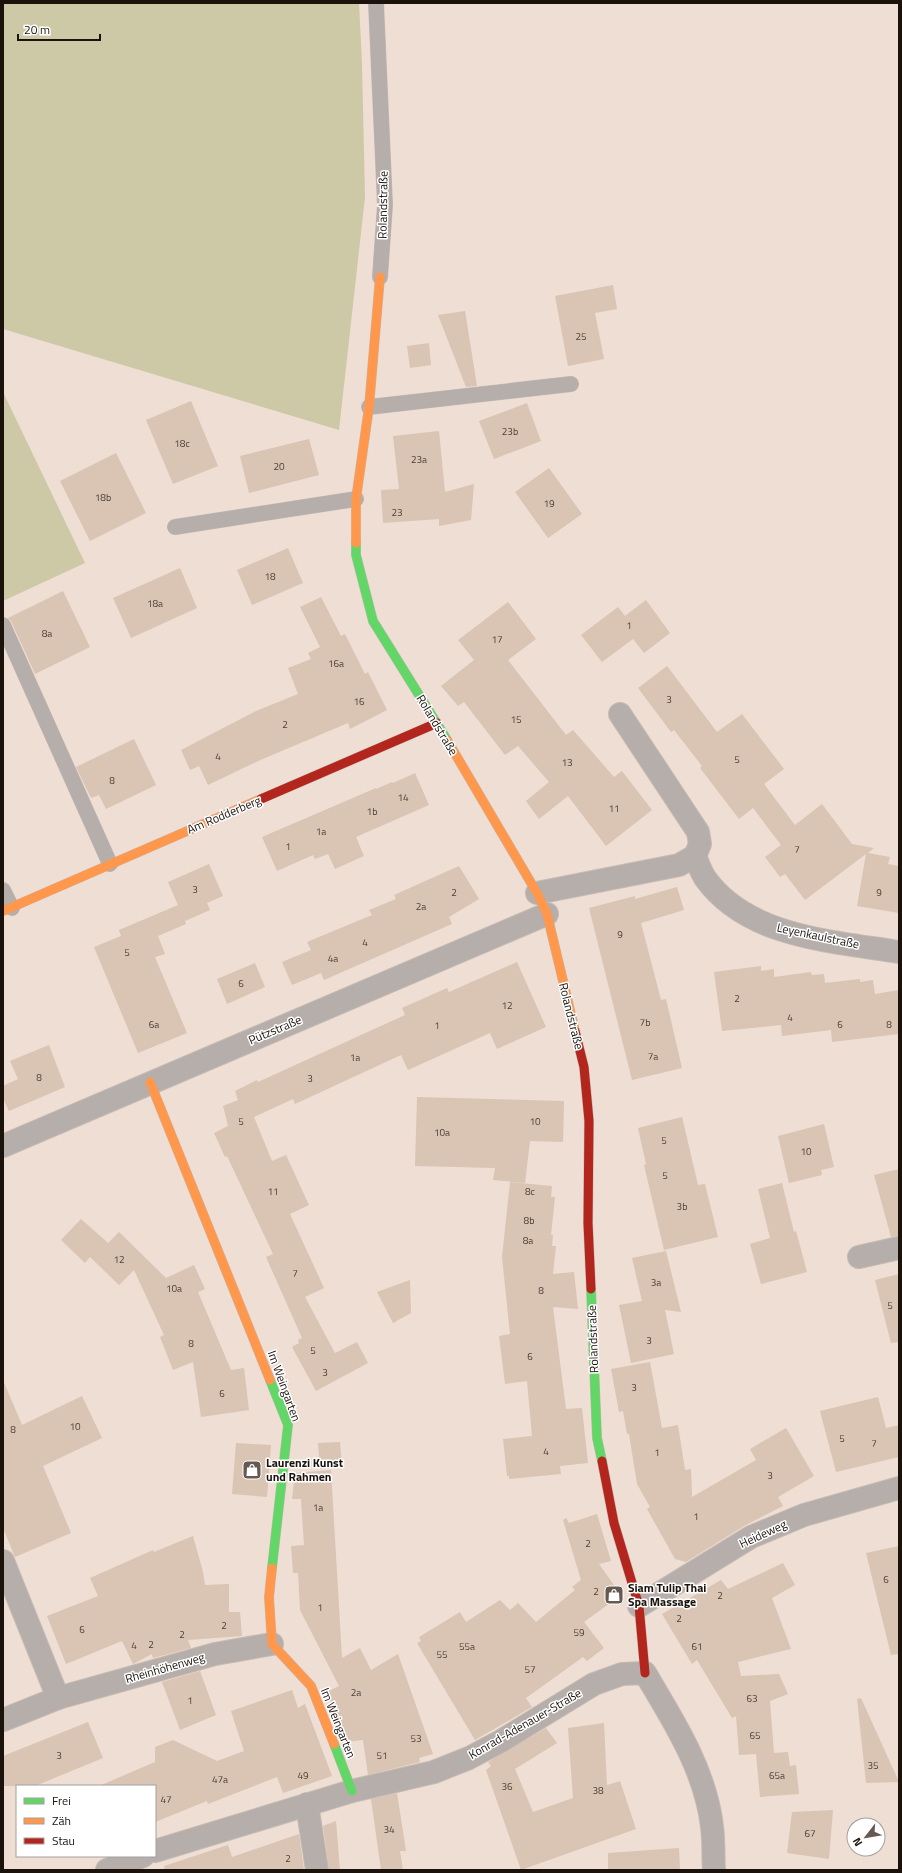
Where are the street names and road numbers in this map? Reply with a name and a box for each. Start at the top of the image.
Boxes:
street label: Rolandstraße [372,171,393,239]
street label: Rolandstraße [412,691,463,759]
street label: Am Rodderberg [184,790,264,839]
street label: Leyenkaulstraße [775,918,861,953]
street label: Rolandstraße [554,981,589,1051]
street label: Pützstraße [245,1010,304,1049]
street label: Rolandstraße [582,1305,603,1373]
street label: Im Weingarten [263,1348,306,1424]
street label: Heideweg [736,1514,790,1553]
street label: Rheinhöhenweg [123,1647,207,1688]
street label: Konrad-Adenauer-Straße [465,1683,585,1764]
street label: Im Weingarten [316,1685,361,1761]

